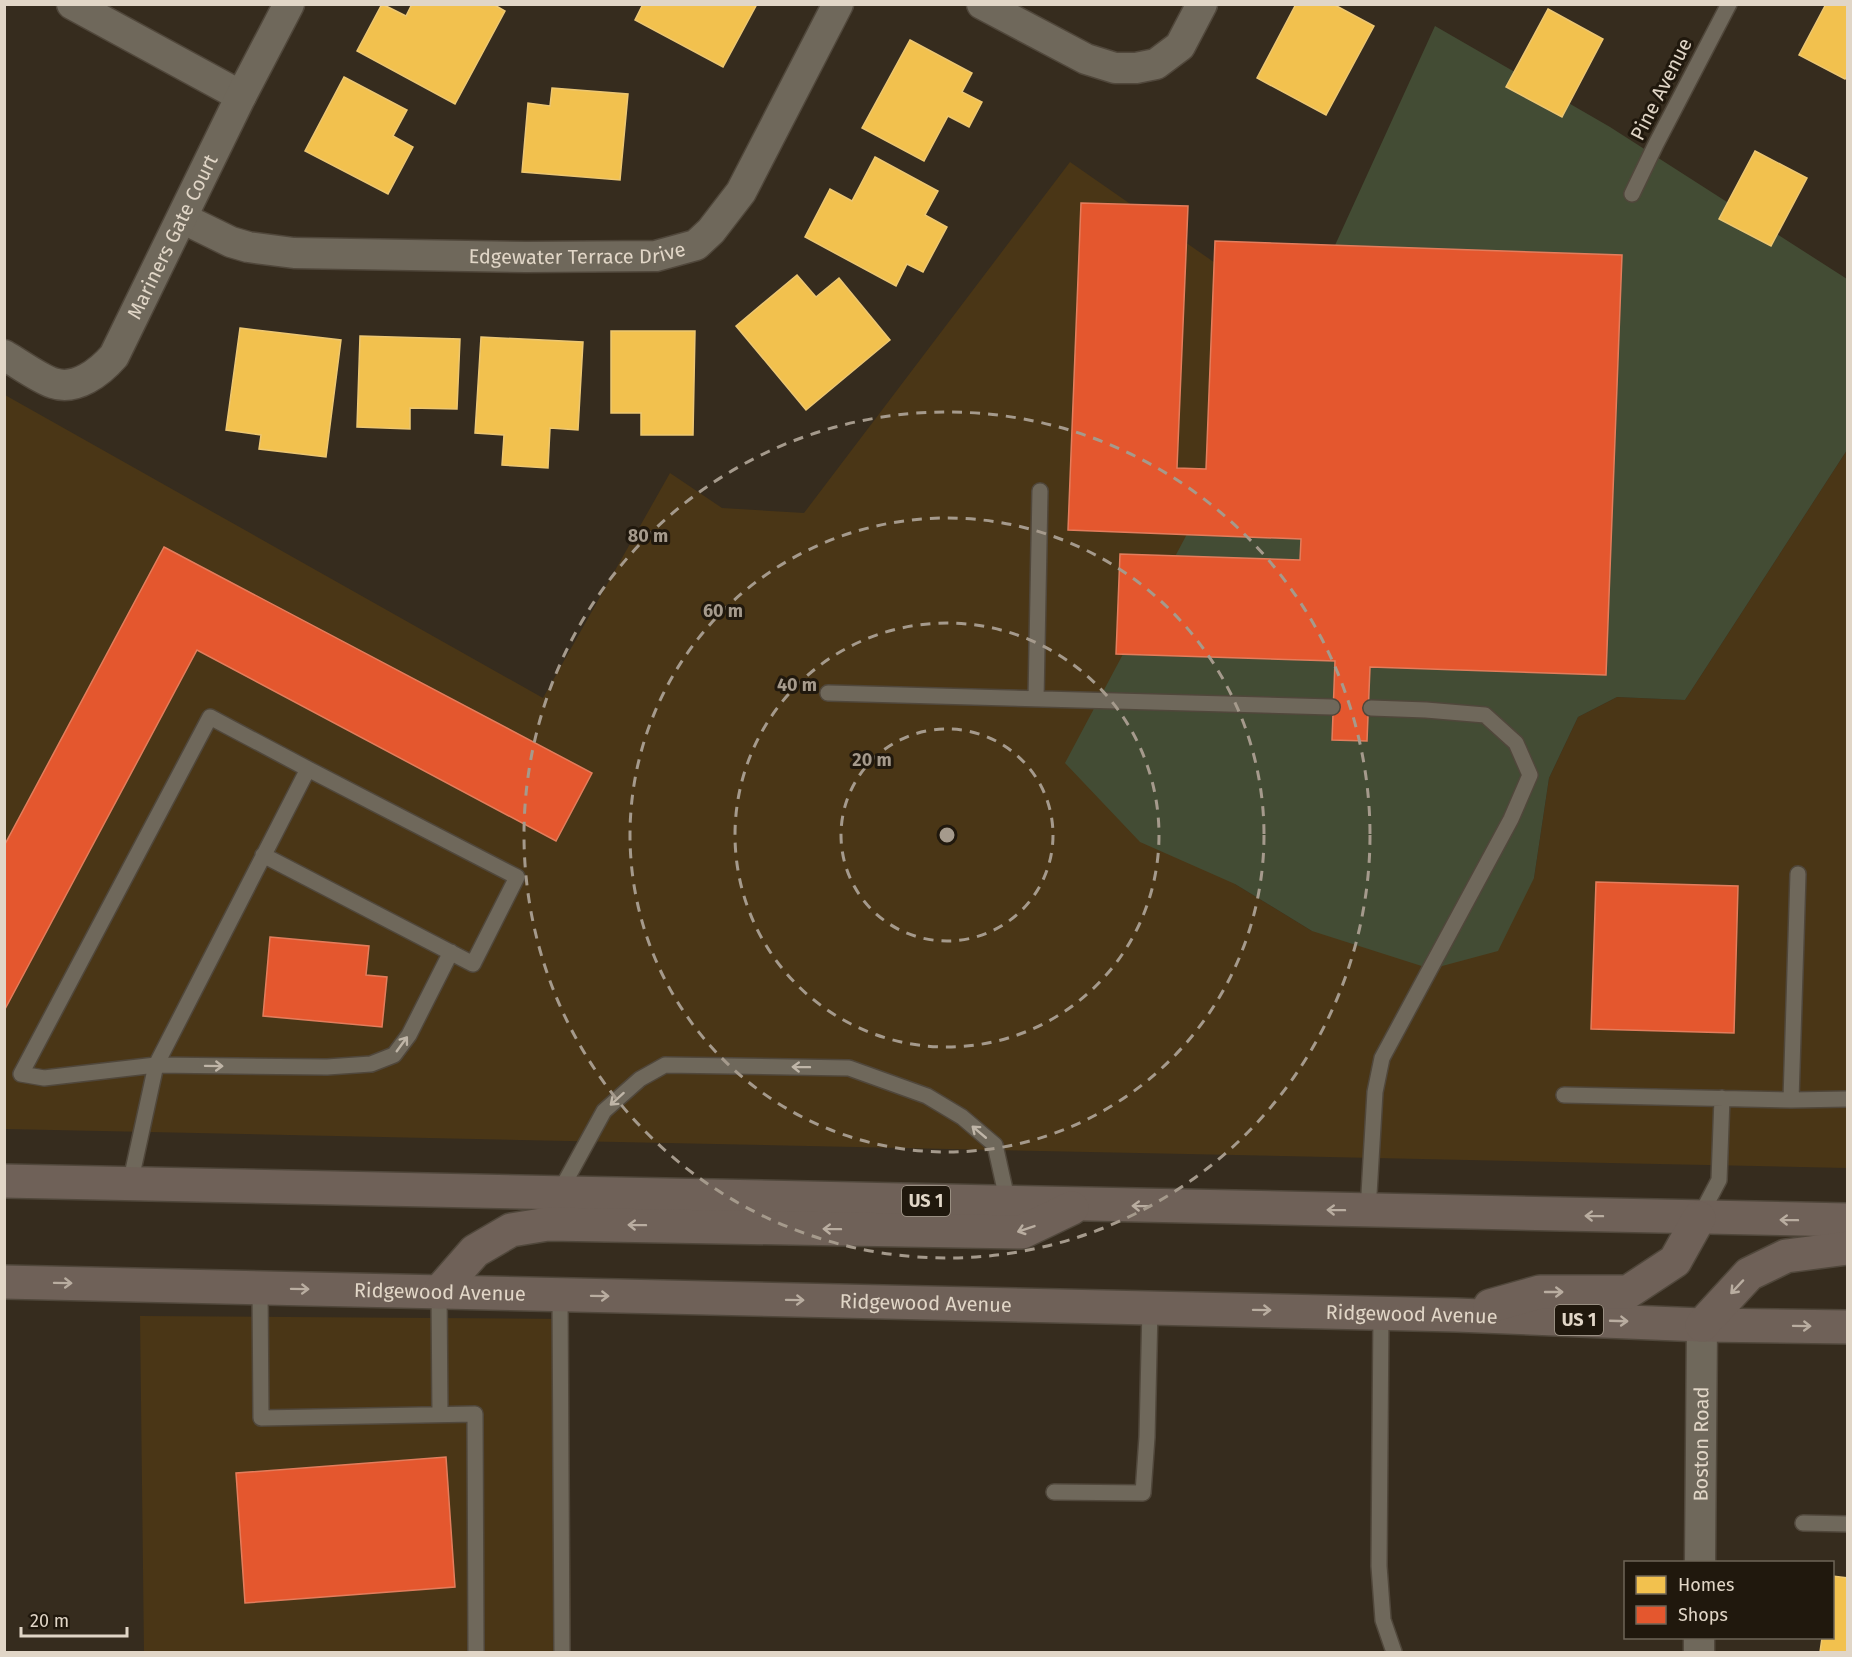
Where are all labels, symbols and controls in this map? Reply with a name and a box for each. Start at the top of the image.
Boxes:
street label: Pine Avenue [1625,34,1697,144]
street label: Mariners Gate Court [122,150,223,323]
street label: Edgewater Terrace Drive [468,236,688,269]
text: 80 m [628,525,668,547]
text: 60 m [703,600,743,622]
text: 40 m [777,674,817,696]
text: 20 m [852,749,892,771]
centre of rings [937,825,957,845]
one-way arrow [396,1037,408,1053]
one-way arrow [204,1060,224,1072]
one-way arrow [791,1062,811,1073]
one-way arrow [610,1092,625,1106]
one-way arrow [971,1126,987,1139]
road number: US 1 [902,1186,950,1216]
one-way arrow [1132,1200,1152,1212]
one-way arrow [1327,1205,1347,1216]
one-way arrow [1585,1210,1605,1222]
one-way arrow [1780,1214,1800,1225]
one-way arrow [627,1220,647,1231]
one-way arrow [822,1223,842,1235]
one-way arrow [1017,1224,1036,1235]
one-way arrow [52,1277,72,1289]
street label: Ridgewood Avenue [354,1278,526,1306]
one-way arrow [1730,1279,1744,1294]
one-way arrow [289,1283,309,1294]
one-way arrow [1543,1286,1563,1298]
street label: Ridgewood Avenue [839,1289,1012,1317]
one-way arrow [589,1290,609,1301]
one-way arrow [784,1294,804,1306]
street label: Ridgewood Avenue [1325,1300,1498,1329]
one-way arrow [1252,1305,1272,1316]
road number: US 1 [1555,1305,1603,1335]
one-way arrow [1609,1316,1629,1327]
one-way arrow [1792,1320,1812,1332]
street label: Boston Road [1689,1386,1713,1502]
legend [1624,1561,1834,1639]
text: Homes [1678,1574,1734,1596]
scale bar [21,1600,128,1638]
text: Shops [1678,1604,1728,1626]
text: 20 m [30,1610,69,1632]

